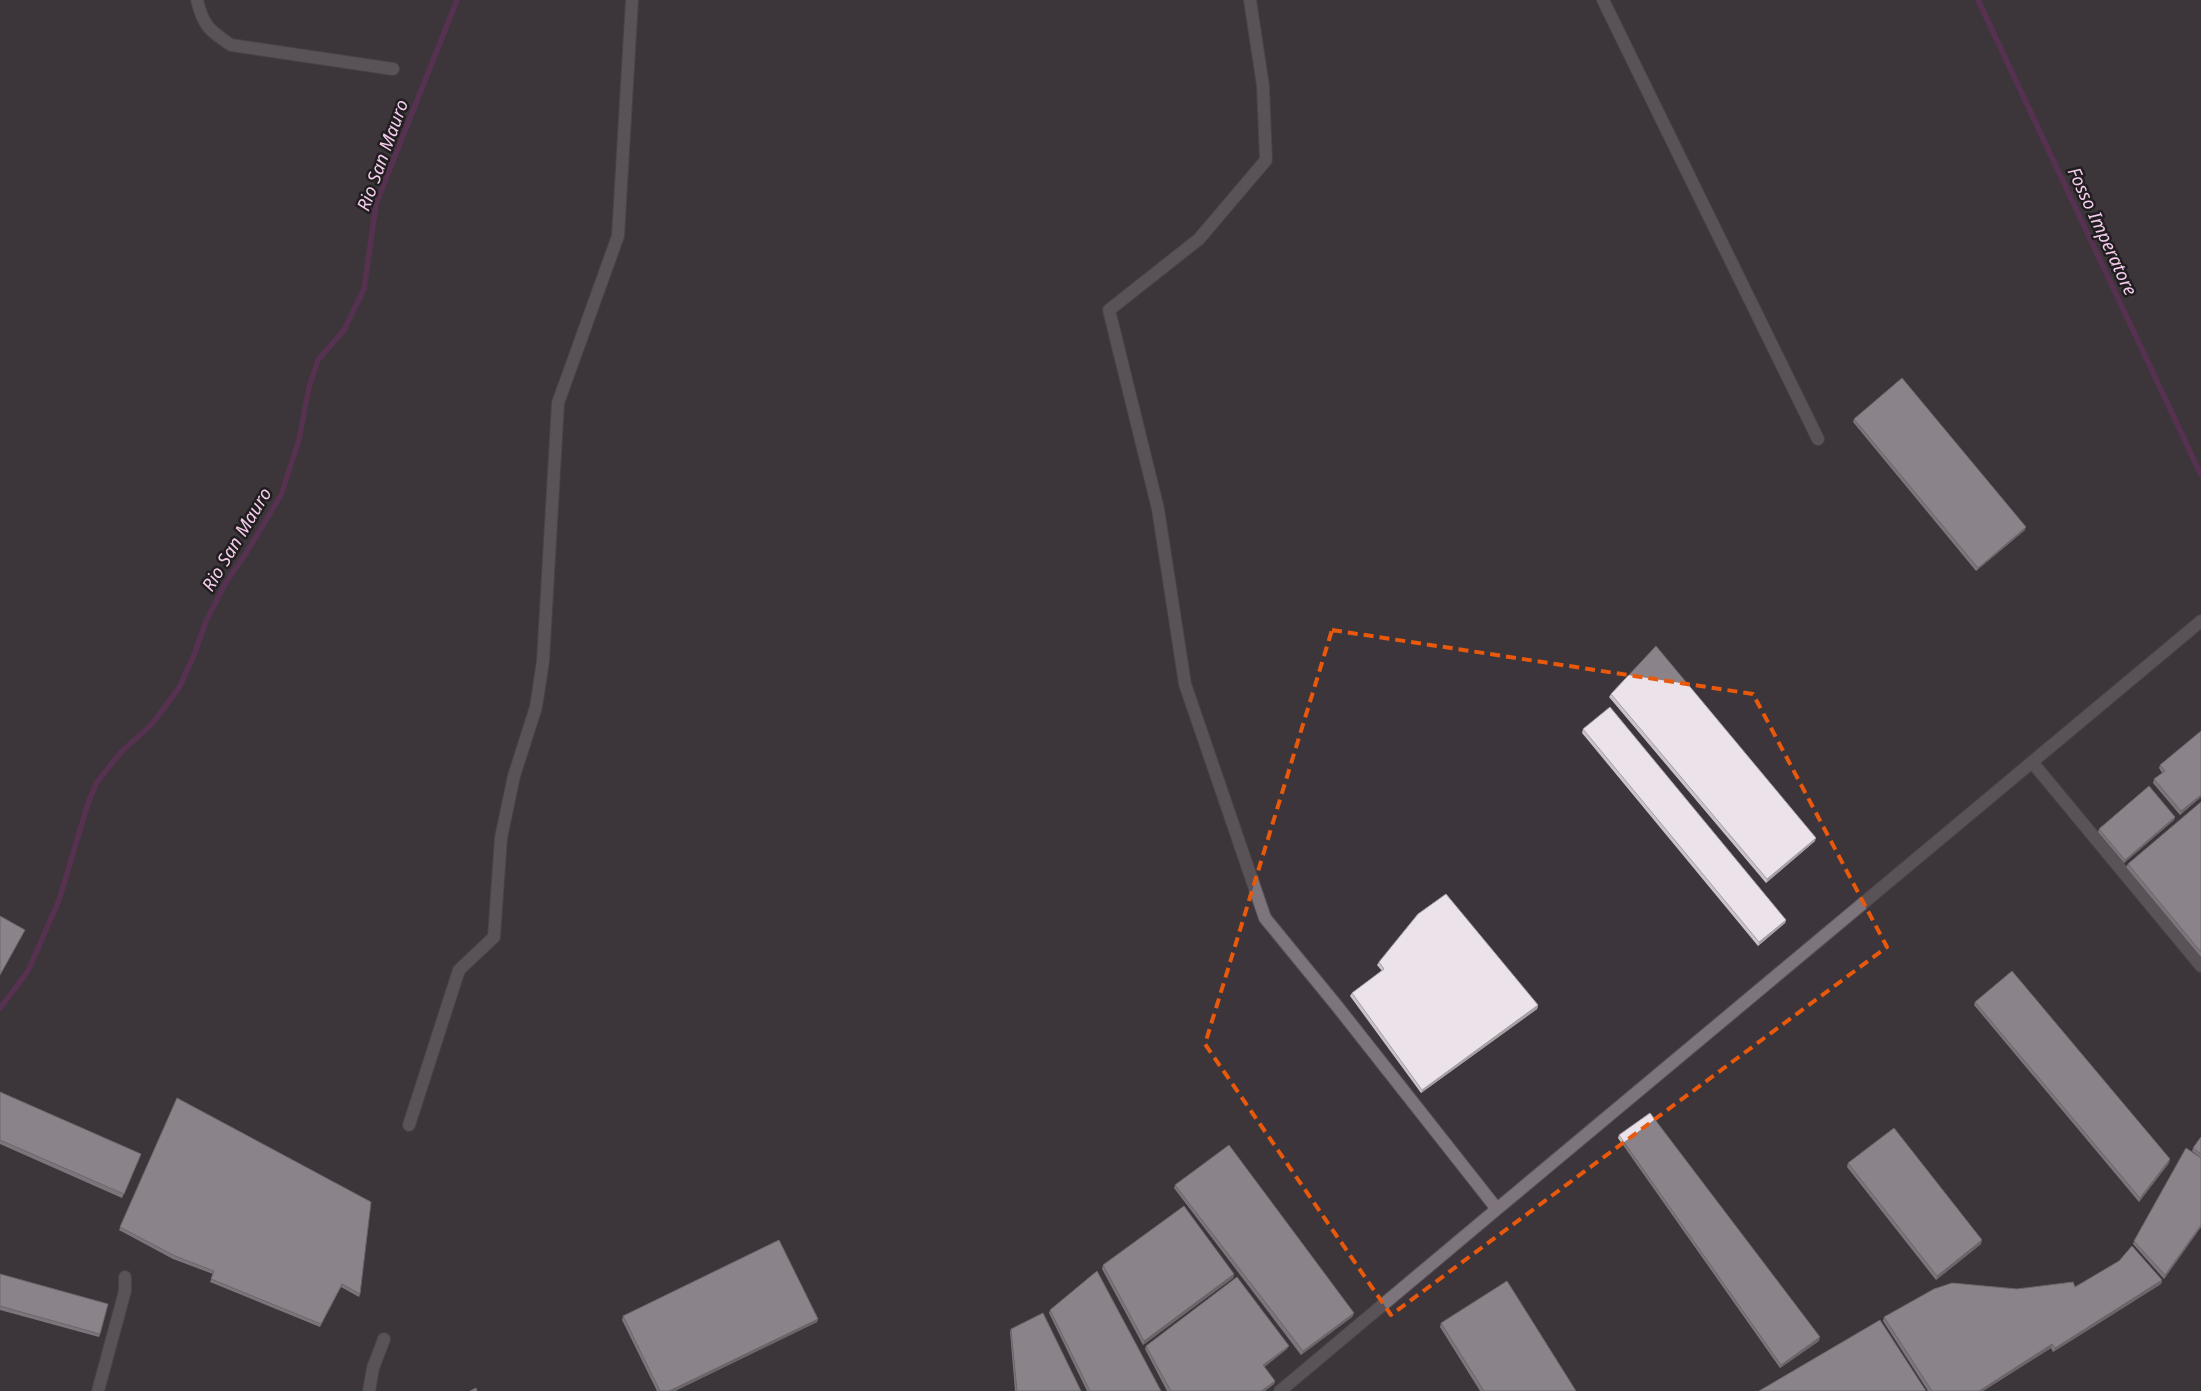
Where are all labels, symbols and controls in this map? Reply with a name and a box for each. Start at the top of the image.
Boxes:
water label: Rio San Mauro [351,96,413,214]
water label: Fosso Imperatore [2063,163,2143,299]
water label: Rio San Mauro [196,483,276,595]

